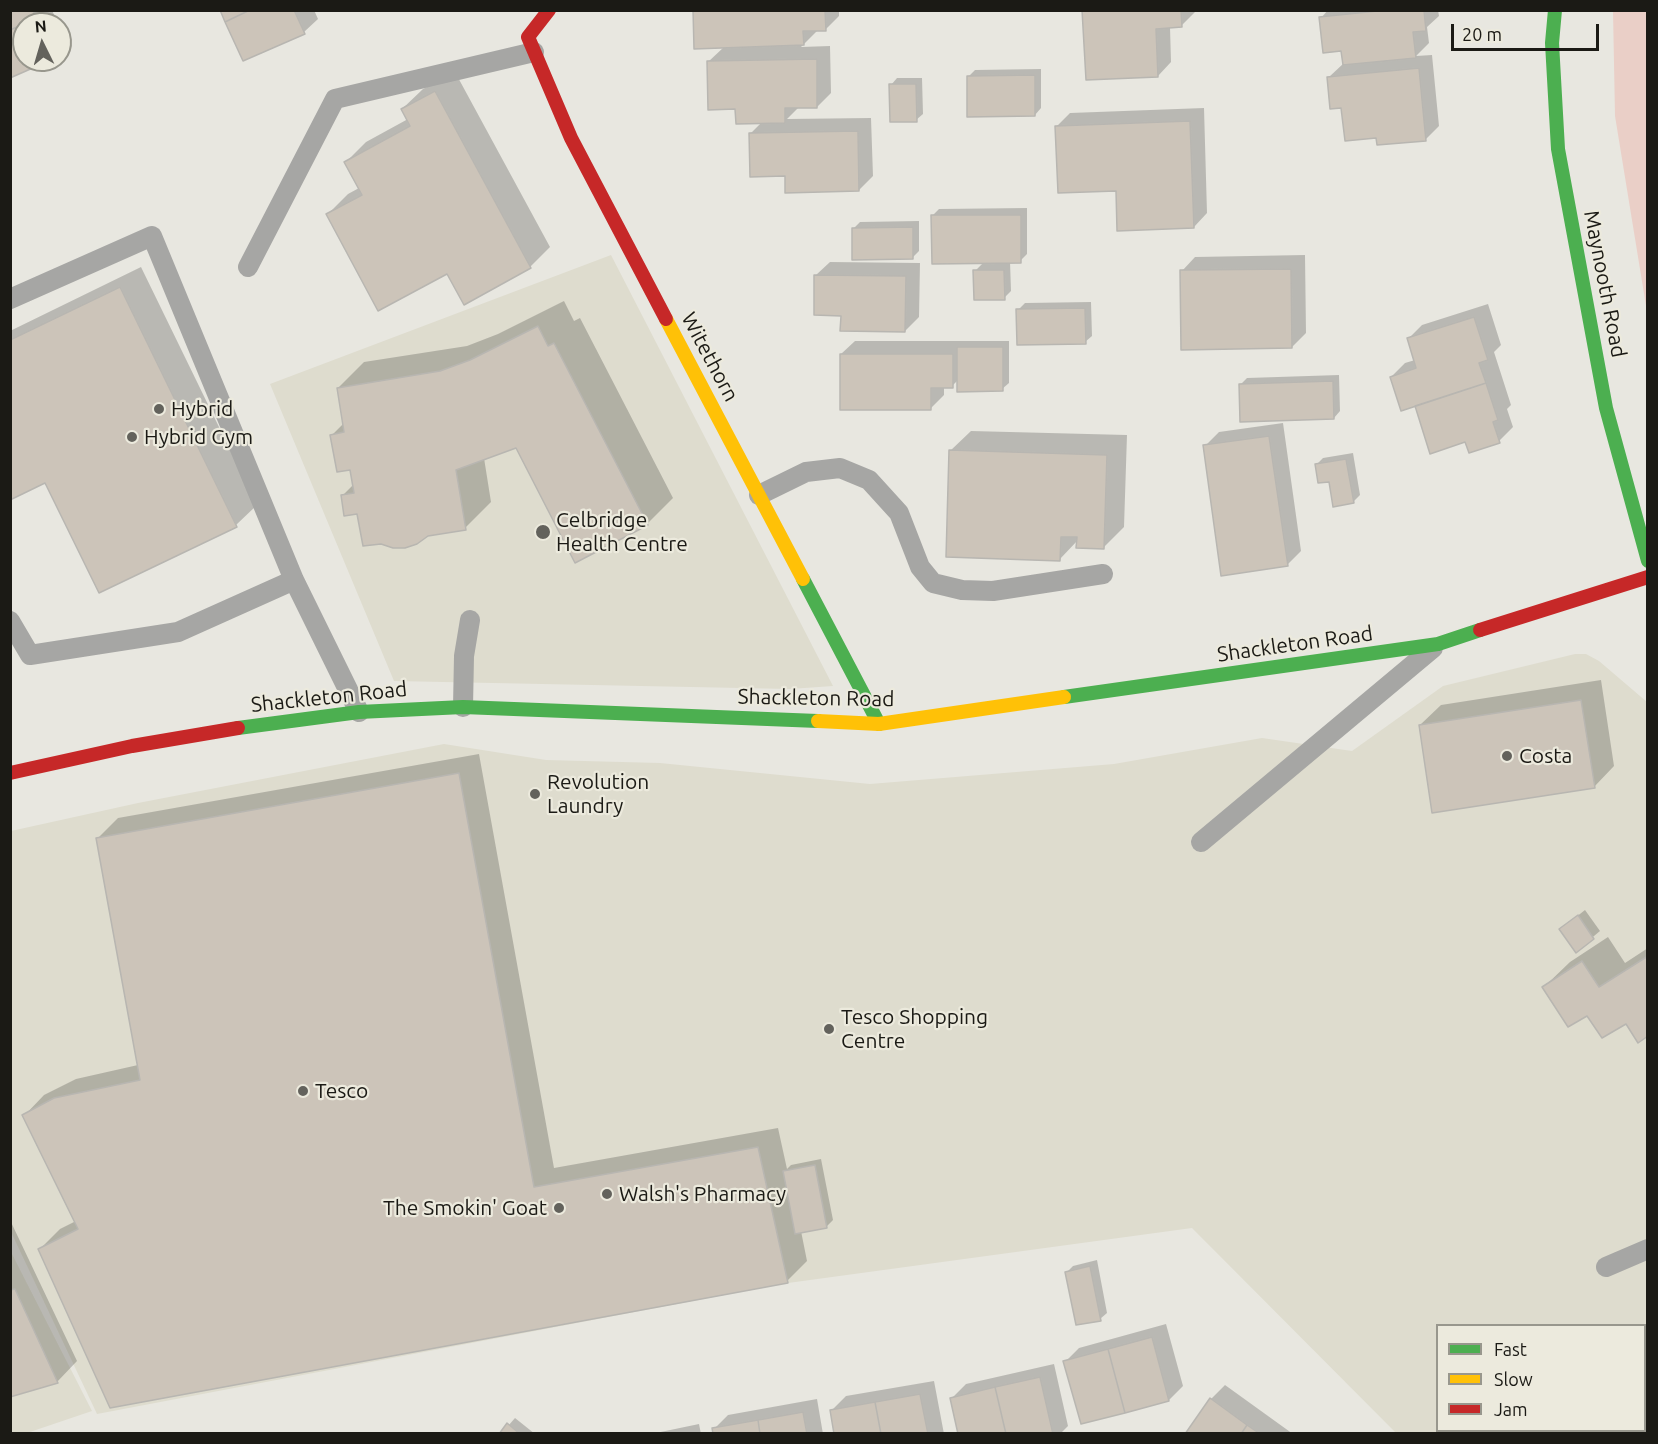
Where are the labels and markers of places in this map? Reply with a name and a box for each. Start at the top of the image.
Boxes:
place label: Hybrid [171,396,233,422]
marker: Hybrid [152,402,166,416]
place label: Hybrid Gym [144,424,253,450]
marker: Hybrid Gym [125,430,139,444]
place label: Celbridge Health Centre [556,507,688,557]
marker: Celbridge Health Centre [534,523,552,541]
place label: Costa [1519,743,1572,769]
marker: Costa [1500,749,1514,763]
place label: Revolution Laundry [547,769,649,819]
marker: Revolution Laundry [528,787,542,801]
place label: Tesco Shopping Centre [841,1004,988,1054]
marker: Tesco Shopping Centre [822,1022,836,1036]
place label: Tesco [315,1078,368,1104]
marker: Tesco [296,1084,310,1098]
place label: Walsh's Pharmacy [619,1181,786,1207]
marker: Walsh's Pharmacy [600,1187,614,1201]
place label: The Smokin' Goat [383,1195,547,1221]
marker: The Smokin' Goat [552,1201,566,1215]

